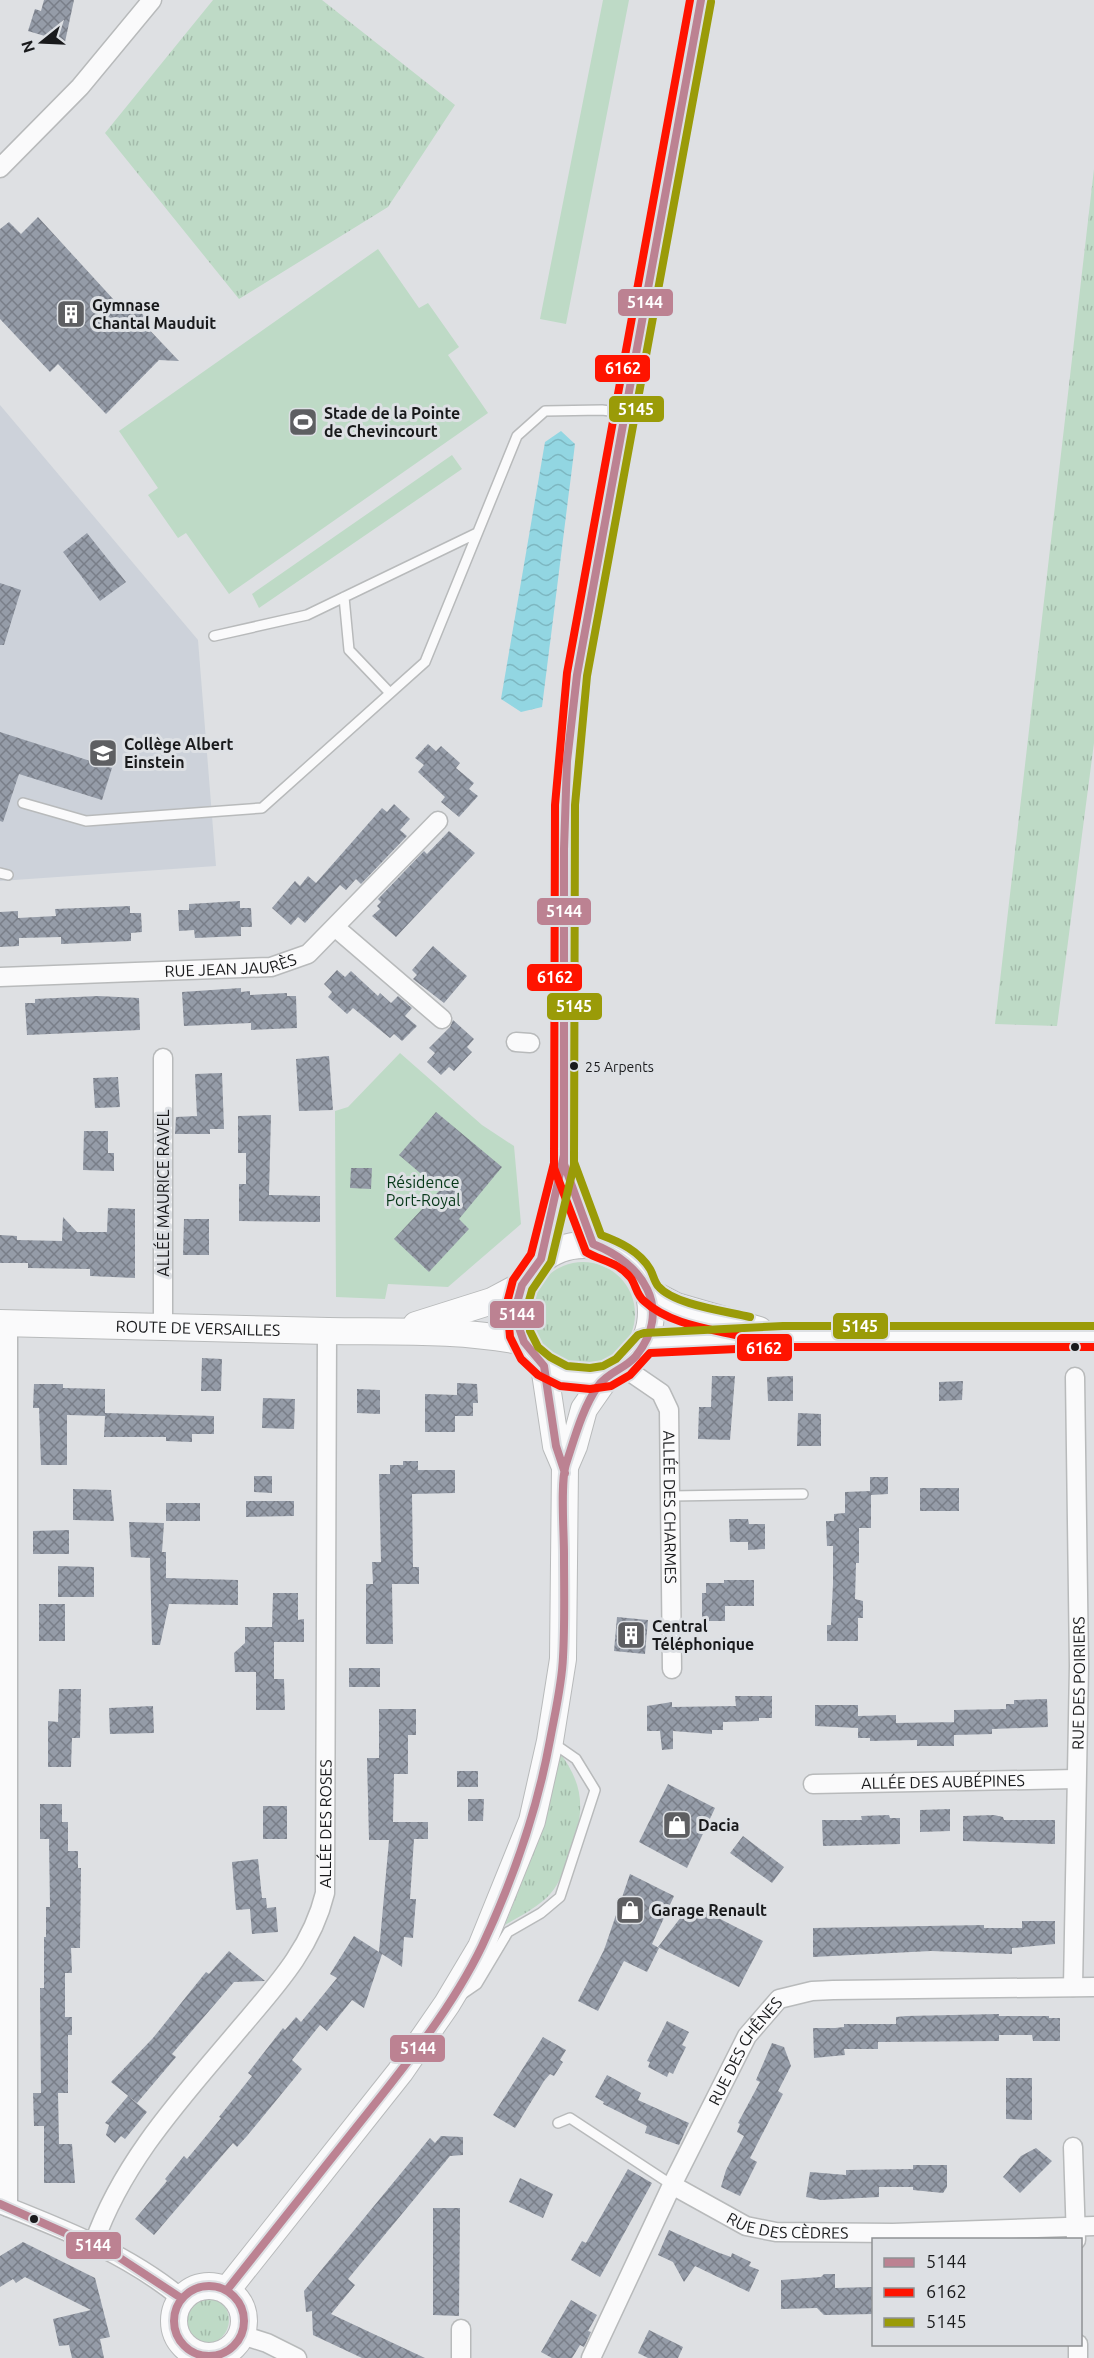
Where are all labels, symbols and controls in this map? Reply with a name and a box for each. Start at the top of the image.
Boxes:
north arrow [12,12,72,72]
text: N [17,38,38,55]
line badge: 5144 [617,288,674,317]
text: 5144 [627,293,663,311]
place label: Gymnase Chantal Mauduit [92,296,216,332]
building icon: Gymnase Chantal Mauduit [55,298,87,330]
line badge: 6162 [594,354,651,383]
text: 6162 [605,359,641,377]
line badge: 5145 [608,395,665,423]
text: 5145 [618,400,654,418]
place label: Stade de la Pointe de Chevincourt [324,404,460,440]
sports icon: Stade de la Pointe de Chevincourt [287,406,319,438]
place label: Collège Albert Einstein [124,735,234,771]
school or university icon: Collège Albert Einstein [87,737,119,769]
line badge: 5144 [536,897,592,926]
text: 5144 [546,902,582,920]
street label: RUE JEAN JAURÈS [164,950,299,980]
line badge: 6162 [526,963,583,992]
text: 6162 [537,968,573,986]
line badge: 5145 [546,992,603,1021]
text: 5145 [556,997,592,1015]
place label: 25 Arpents [585,1059,654,1075]
marker: 25 Arpents [568,1060,580,1072]
street label: ALLÉE MAURICE RAVEL [152,1109,172,1277]
park label: Résidence Port-Royal [386,1173,460,1209]
line badge: 5144 [489,1300,545,1329]
text: 5144 [499,1305,535,1323]
line badge: 5145 [832,1312,889,1340]
street label: ROUTE DE VERSAILLES [115,1317,280,1339]
text: 5145 [842,1317,878,1335]
line badge: 6162 [736,1333,793,1362]
text: 6162 [746,1339,782,1357]
unlabelled marker [1069,1341,1081,1353]
street label: ALLÉE DES CHARMES [660,1430,681,1584]
street label: RUE DES POIRIERS [1068,1616,1088,1750]
place label: Central Téléphonique [652,1617,754,1653]
building icon: Central Téléphonique [615,1619,647,1651]
street label: ALLÉE DES ROSES [314,1759,334,1888]
street label: ALLÉE DES AUBÉPINES [861,1770,1025,1792]
shop icon: Dacia [661,1809,693,1841]
place label: Dacia [698,1816,739,1834]
shop icon: Garage Renault [614,1894,646,1926]
place label: Garage Renault [651,1901,767,1919]
street label: RUE DES CHÊNES [705,1993,786,2108]
line badge: 5144 [389,2034,446,2063]
text: 5144 [400,2039,436,2057]
street label: RUE DES CÈDRES [724,2208,849,2242]
unlabelled marker [28,2213,40,2225]
line badge: 5144 [65,2231,122,2260]
text: 5144 [75,2236,111,2254]
legend [872,2238,1082,2346]
text: 5144 [926,2251,967,2271]
text: 6162 [926,2281,967,2301]
text: 5145 [926,2311,967,2331]

